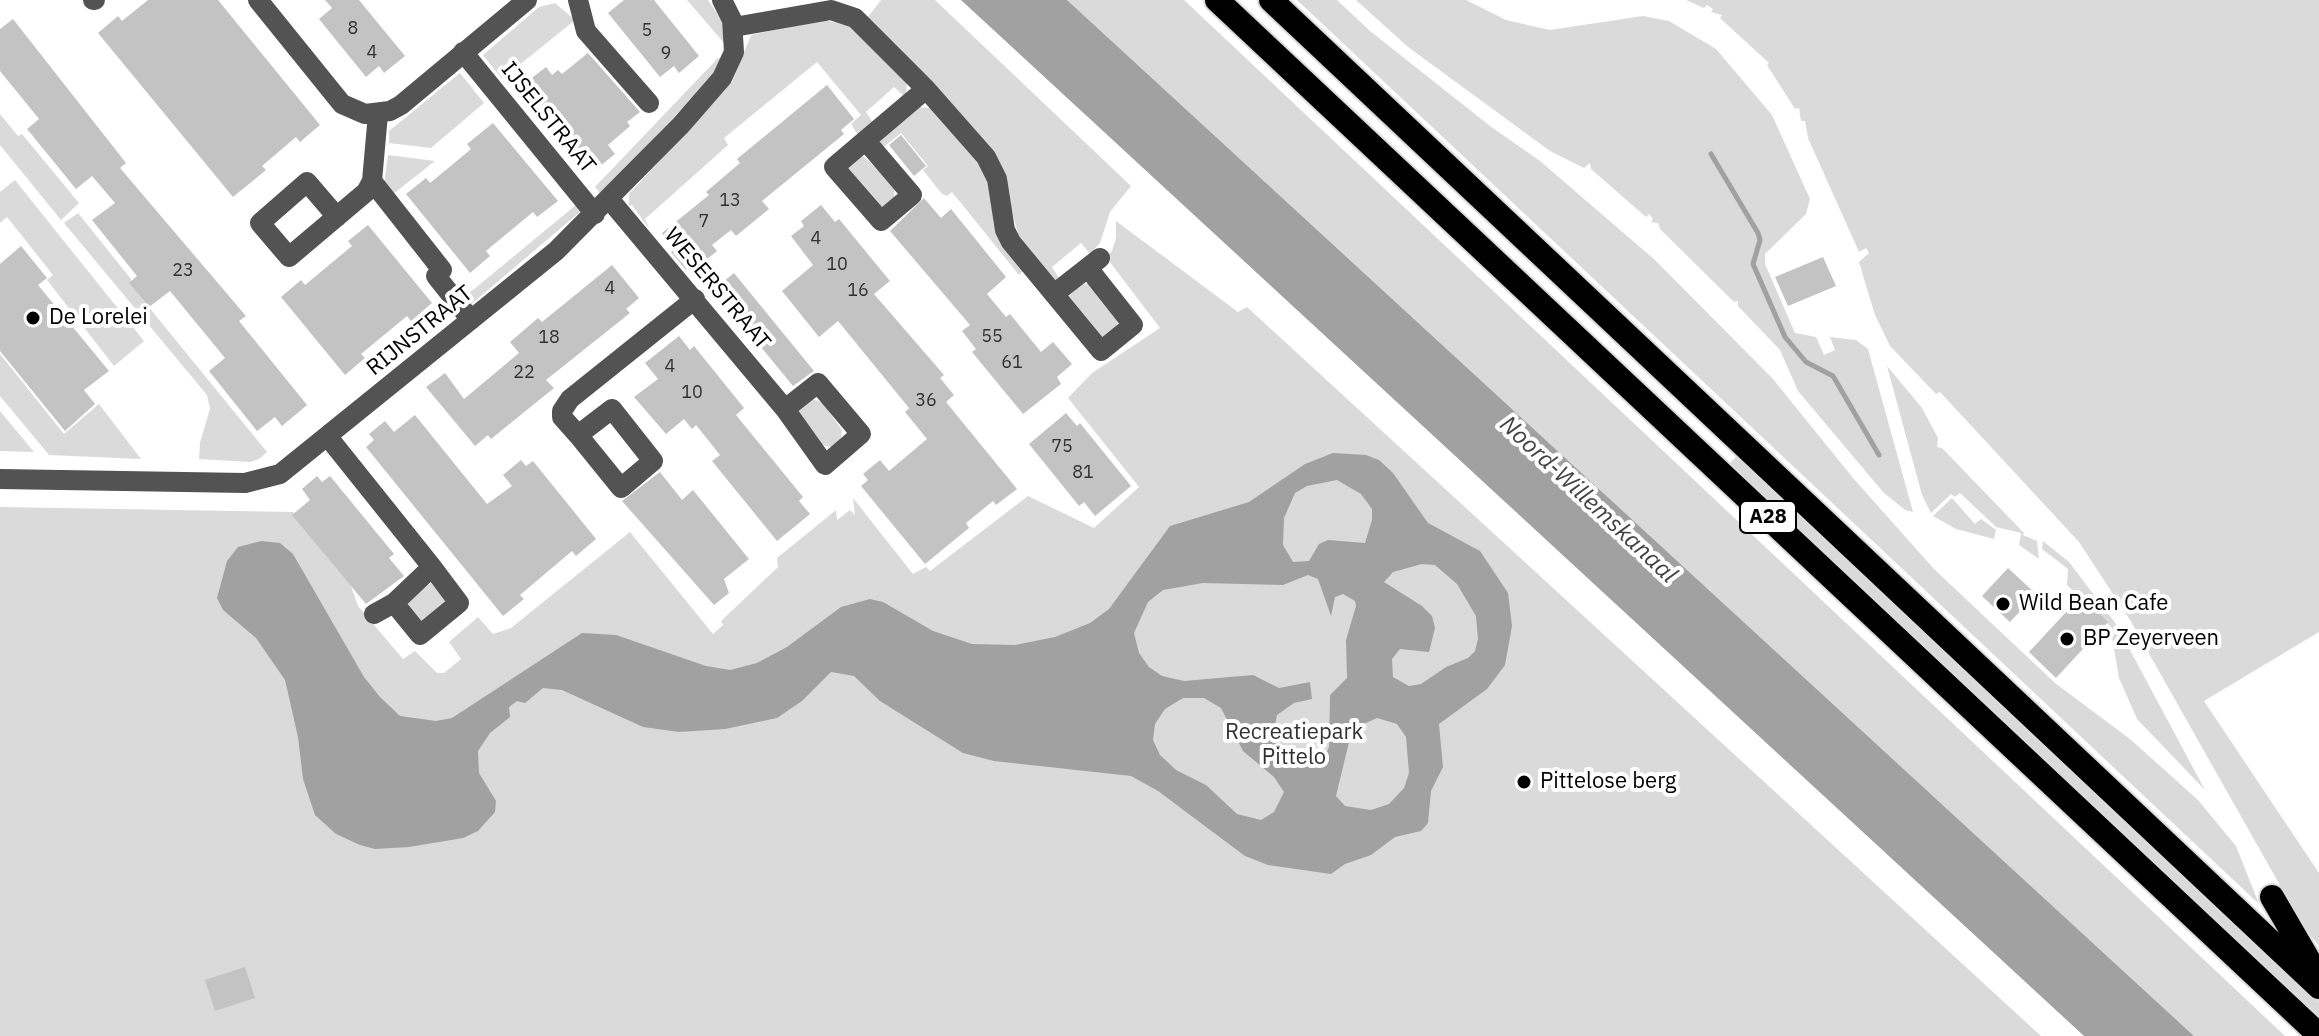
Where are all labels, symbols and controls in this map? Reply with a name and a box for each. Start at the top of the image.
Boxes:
house number: 8 [348,18,358,40]
house number: 5 [642,20,652,42]
house number: 4 [367,42,377,64]
house number: 9 [661,43,671,65]
street label: IJSELSTRAAT [495,57,601,179]
house number: 13 [719,190,741,212]
house number: 7 [699,211,709,233]
street label: WESERSTRAAT [658,223,776,355]
house number: 4 [811,228,821,250]
house number: 10 [826,254,848,276]
house number: 23 [172,260,194,282]
house number: 4 [605,278,615,300]
street label: RIJNSTRAAT [362,280,478,382]
house number: 16 [847,280,869,302]
place label: De Lorelei [49,305,148,331]
marker: De Lorelei [24,309,42,327]
house number: 55 [981,326,1003,348]
house number: 18 [538,327,560,349]
house number: 61 [1001,352,1023,374]
house number: 4 [665,356,675,378]
house number: 22 [513,362,535,384]
house number: 10 [681,382,703,404]
house number: 36 [915,390,937,412]
water label: Noord-Willemskanaal [1494,411,1682,589]
house number: 75 [1051,436,1073,458]
house number: 81 [1072,462,1094,484]
road number: A28 [1740,501,1796,533]
place label: Wild Bean Cafe [2019,591,2168,617]
marker: Wild Bean Cafe [1994,595,2012,613]
place label: BP Zeyerveen [2083,626,2219,652]
marker: BP Zeyerveen [2058,630,2076,648]
park label: Recreatiepark Pittelo [1225,720,1363,772]
place label: Pittelose berg [1540,769,1676,795]
marker: Pittelose berg [1515,773,1533,791]

